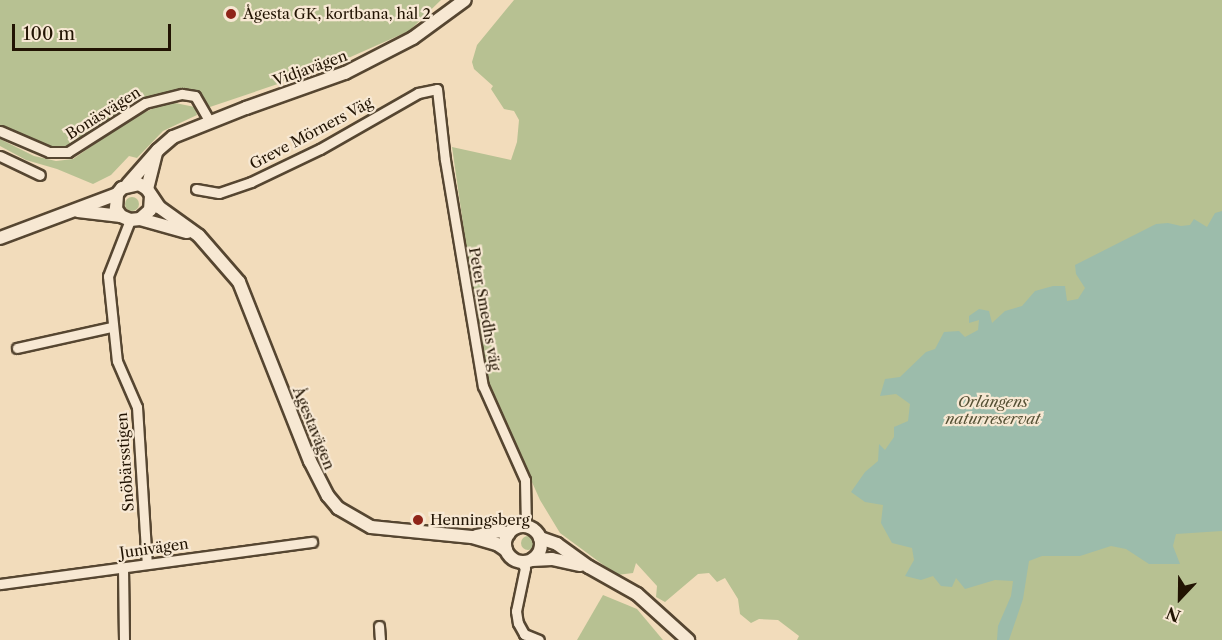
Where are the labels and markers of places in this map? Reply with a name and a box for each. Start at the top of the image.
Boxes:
place label: Ågesta GK, kortbana, hål 2 [243,5,431,23]
marker: Ågesta GK, kortbana, hål 2 [224,7,238,21]
place label: Henningsberg [430,511,530,529]
marker: Henningsberg [411,513,425,527]

